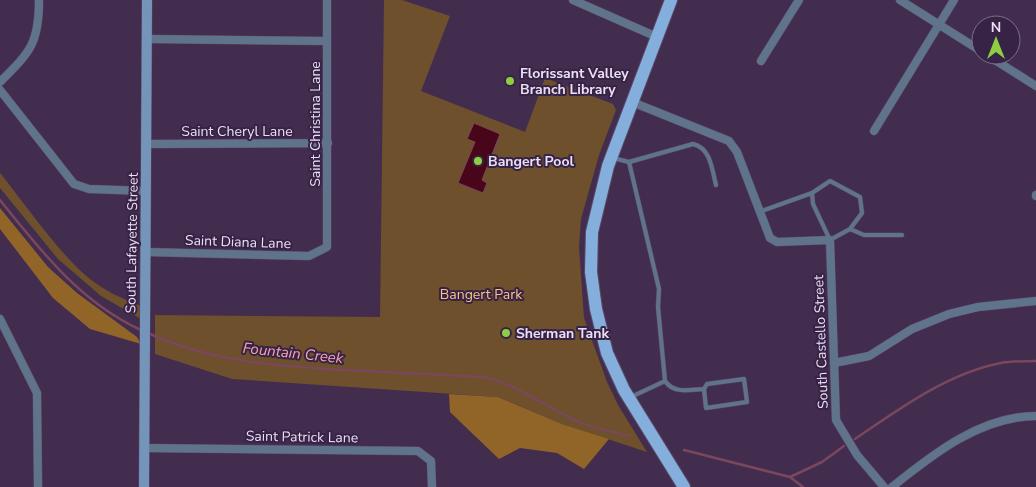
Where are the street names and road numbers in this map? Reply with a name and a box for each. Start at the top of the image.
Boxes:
street label: Saint Christina Lane [306,61,325,187]
street label: Saint Cheryl Lane [181,122,293,141]
street label: South Lafayette Street [121,172,143,314]
street label: Saint Diana Lane [185,231,291,253]
street label: South Castello Street [809,275,833,409]
street label: Saint Patrick Lane [246,427,358,447]

